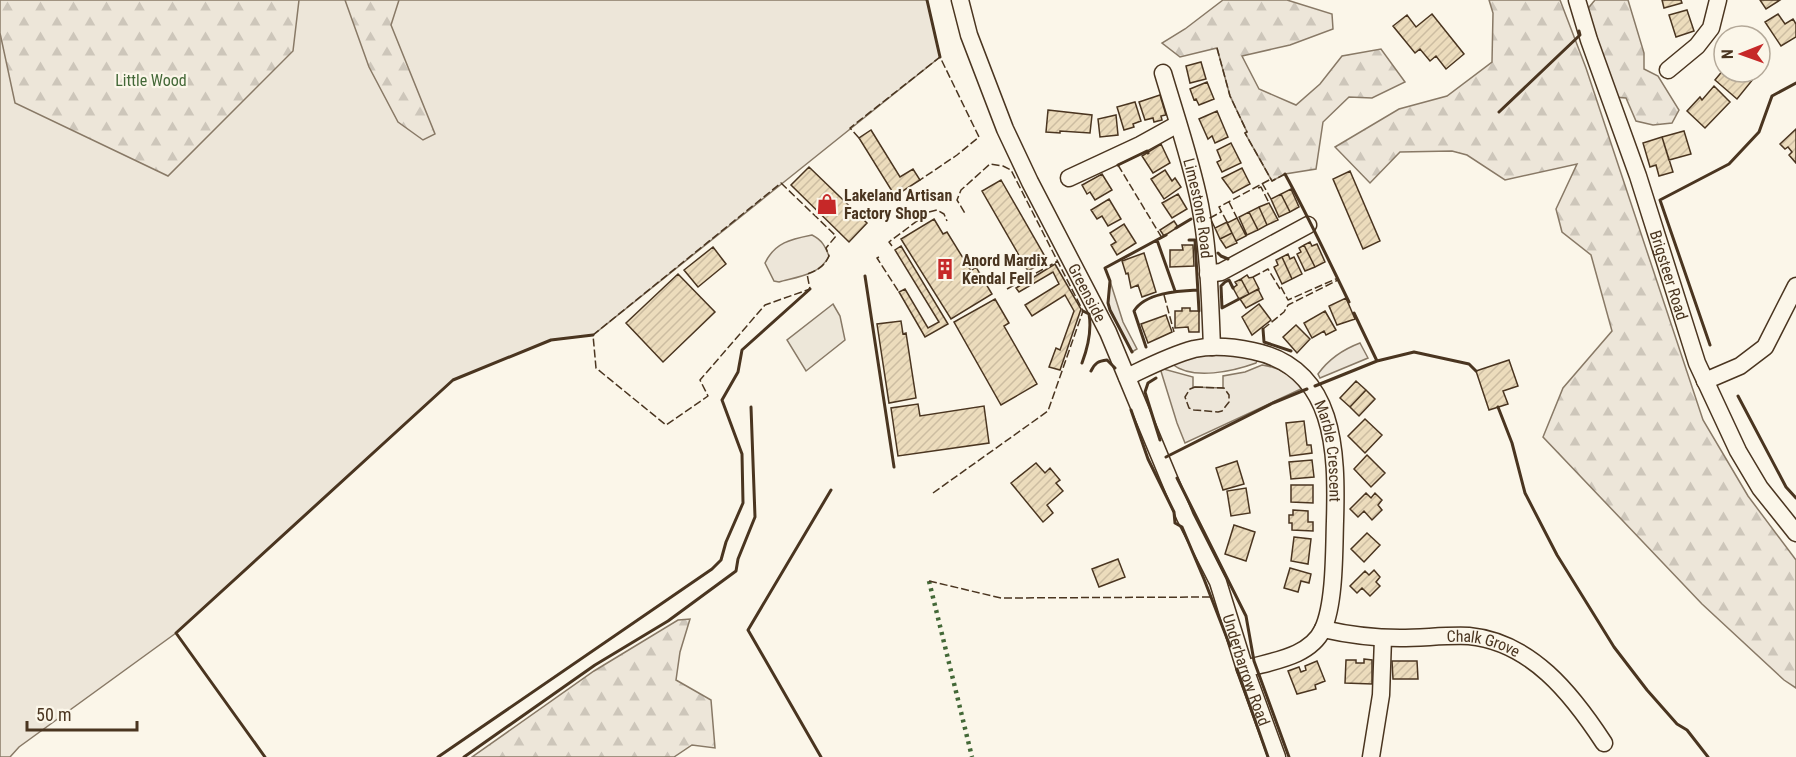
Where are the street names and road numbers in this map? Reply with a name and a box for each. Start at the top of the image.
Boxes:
street label: Limestone Road [1179,156,1216,259]
street label: Brigsteer Road [1646,228,1692,322]
street label: Greenside [1064,260,1110,325]
street label: Marble Crescent [1310,397,1344,502]
street label: Underbarrow Road [1219,612,1274,728]
street label: Chalk Grove [1446,627,1523,661]

